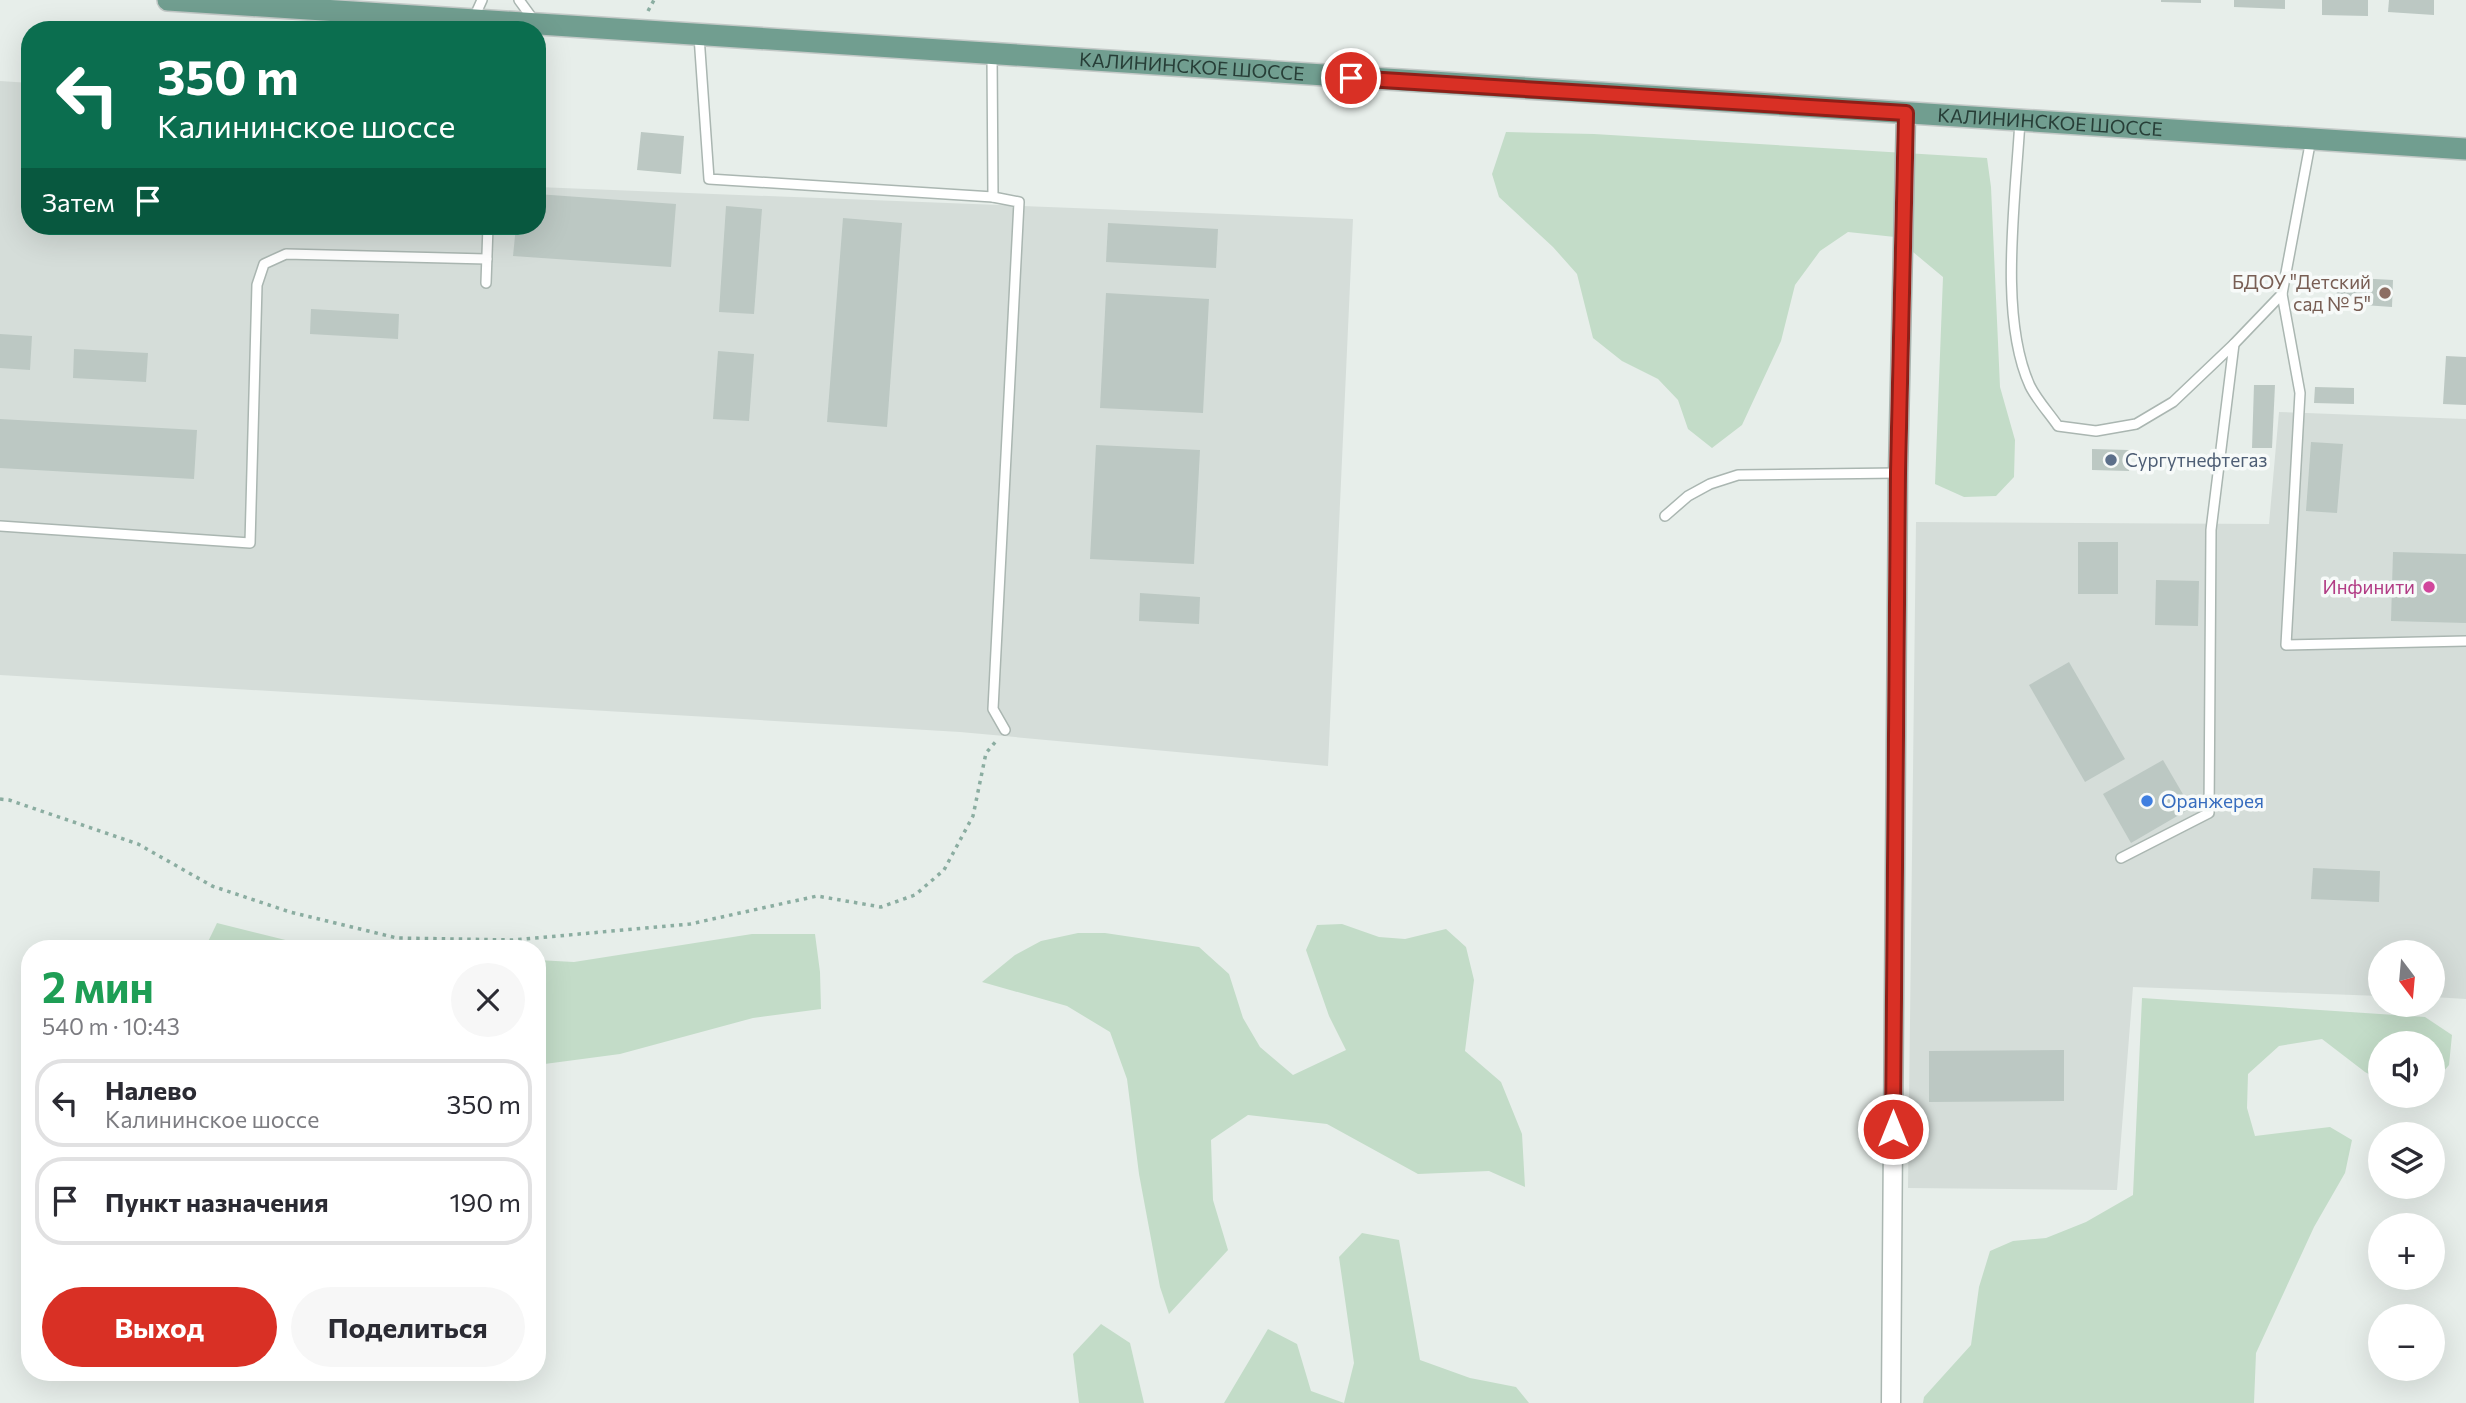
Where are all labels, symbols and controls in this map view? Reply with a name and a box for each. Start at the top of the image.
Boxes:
text: 350 m [157,45,299,105]
street label: КАЛИНИНСКОЕ ШОССЕ [1079,47,1305,85]
pin [1321,48,1381,108]
icon: left [42,49,133,140]
icon: arrive [1332,59,1370,97]
street label: КАЛИНИНСКОЕ ШОССЕ [1937,103,2163,140]
text: Калининское шоссе [157,105,455,145]
icon: arrive [129,182,167,220]
text: Затем [42,186,115,217]
place label: БДОУ "Детский сад № 5" [2232,270,2371,315]
marker: БДОУ "Детский сад № 5" [2377,285,2393,301]
place label: Сургутнефтегаз [2125,448,2268,471]
marker: Сургутнефтегаз [2103,452,2119,468]
place label: Инфинити [2322,575,2415,598]
marker: Инфинити [2421,579,2437,595]
place label: Оранжерея [2161,789,2264,812]
marker: Оранжерея [2139,793,2155,809]
north arrow [2368,940,2445,1017]
map controls [2368,940,2445,1381]
text: 2 мин [42,960,154,1012]
button: close [451,963,525,1037]
text: 540 m · 10:43 [42,1012,180,1040]
button: sound [2368,1031,2445,1108]
text: Налево [105,1074,197,1105]
icon: left [46,1084,84,1122]
text: 350 m [447,1088,521,1119]
position arrow [1856,1092,1930,1166]
text: Калининское шоссе [105,1105,319,1133]
button: layers [2368,1122,2445,1199]
icon: arrive [46,1182,84,1220]
text: Пункт назначения [105,1186,329,1217]
text: 190 m [449,1186,521,1217]
button: + [2368,1213,2445,1290]
button: Выход [42,1287,277,1367]
button: Поделиться [291,1287,525,1367]
button: − [2368,1304,2445,1381]

